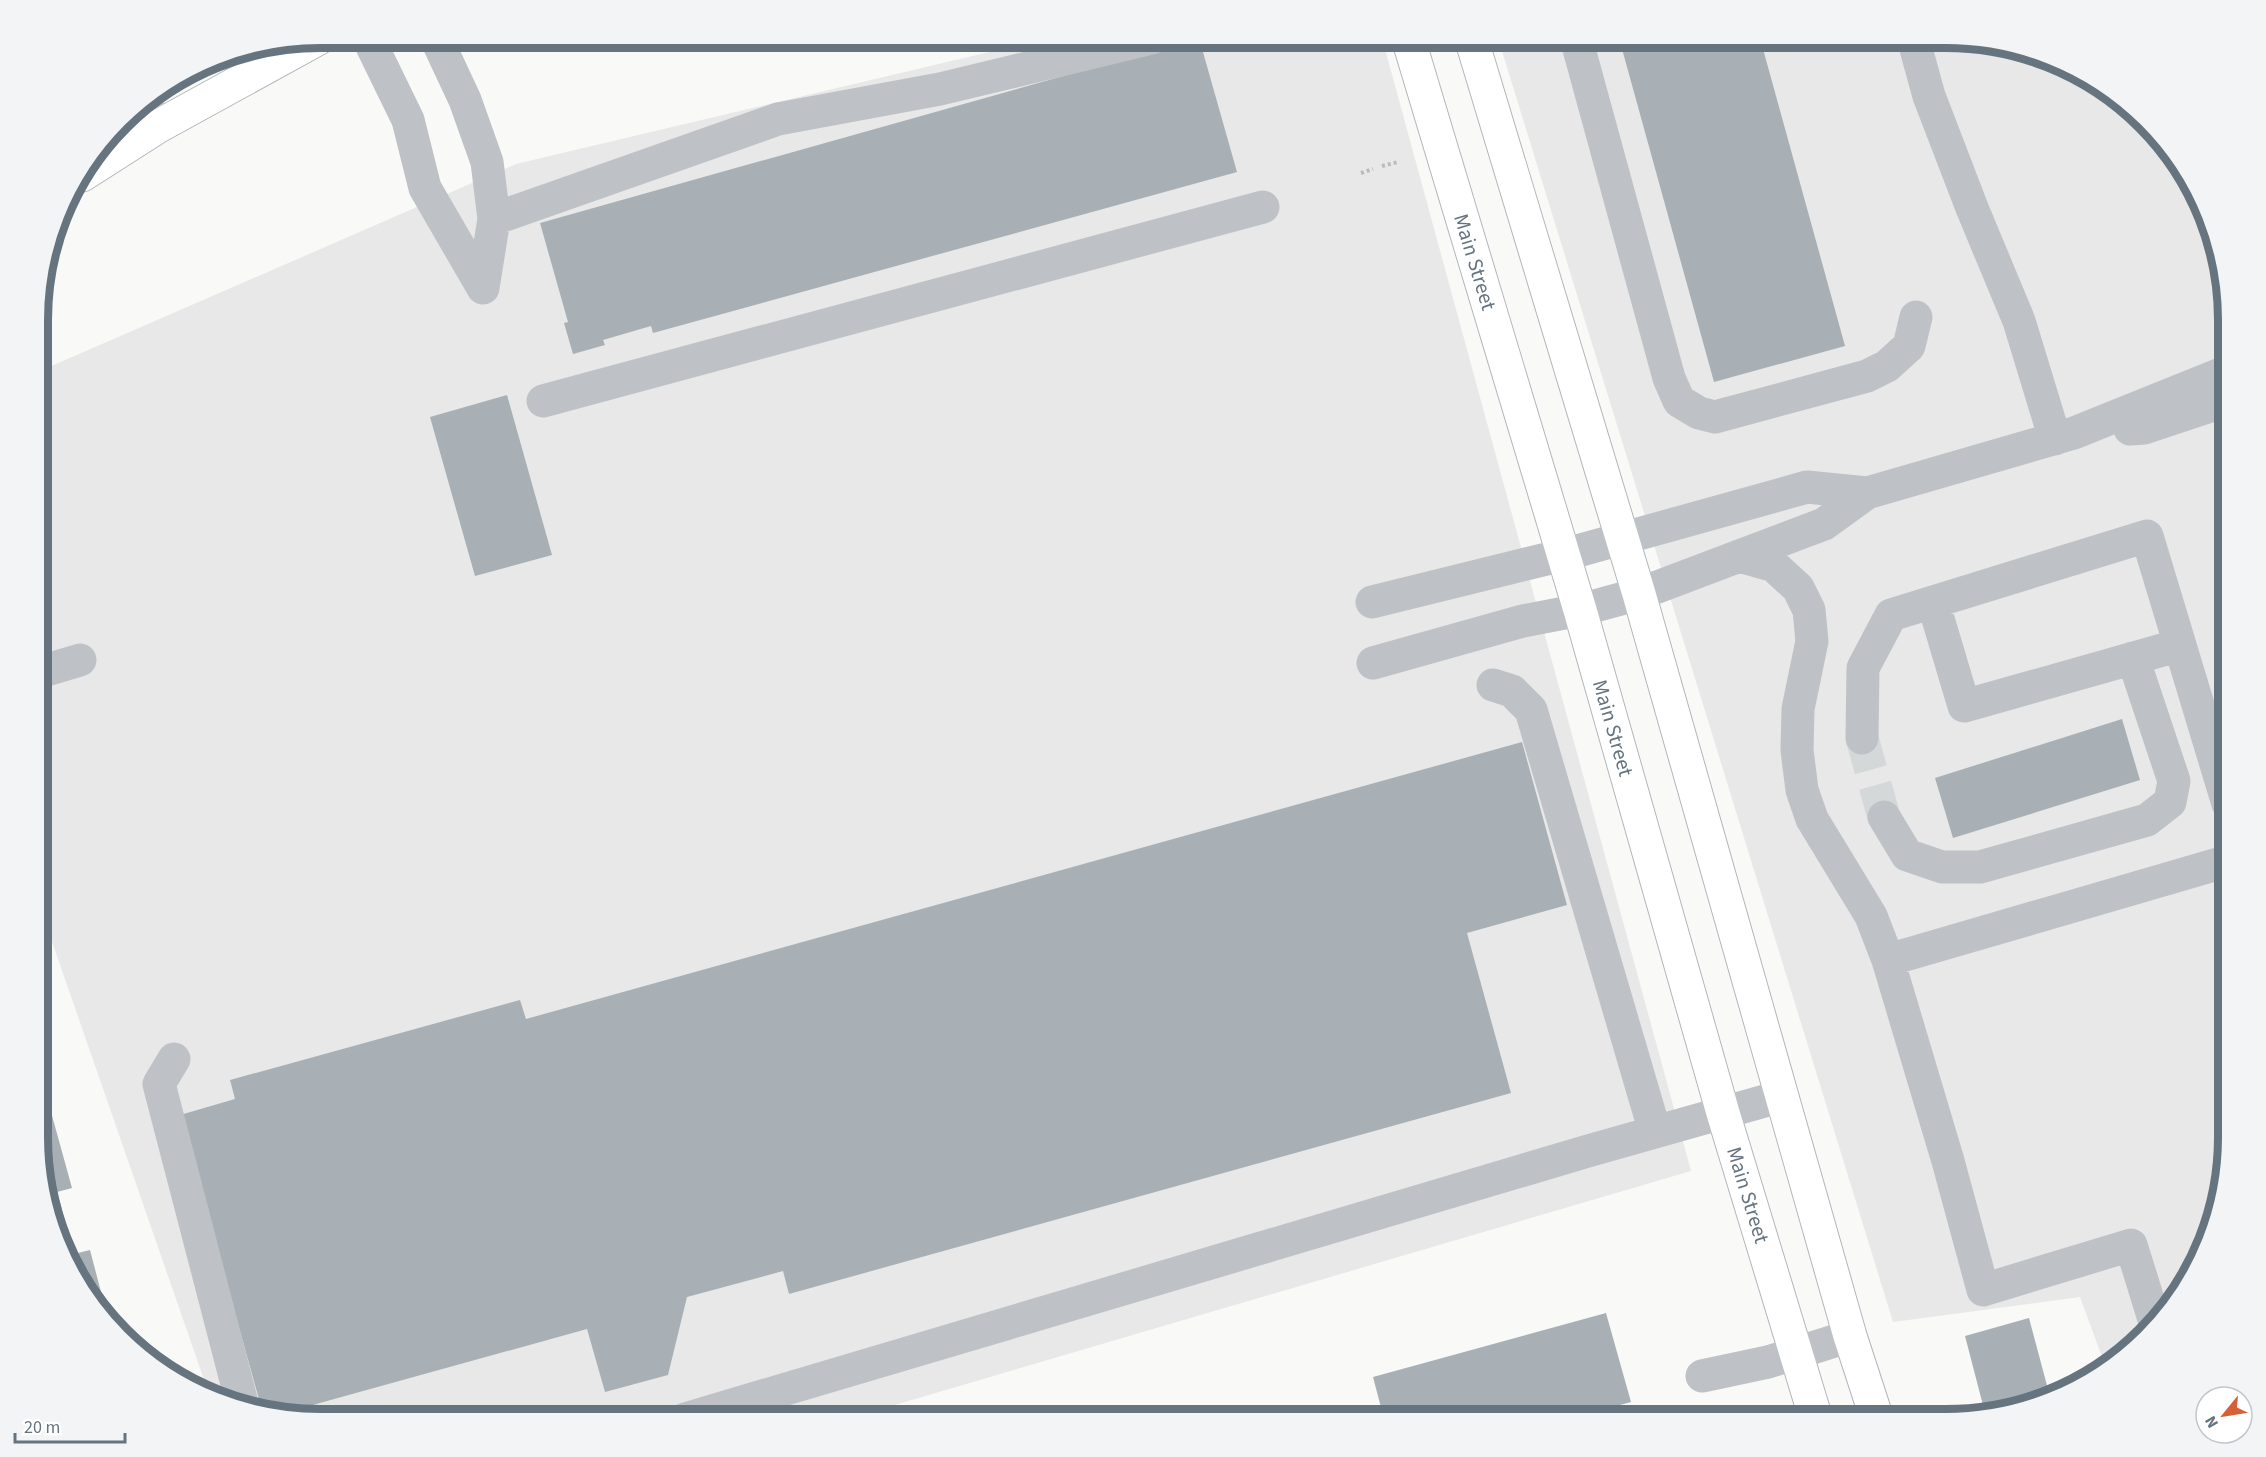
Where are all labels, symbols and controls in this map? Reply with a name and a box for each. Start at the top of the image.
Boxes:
street label: Main Street [1446,210,1504,314]
street label: Main Street [1585,676,1641,780]
street label: Main Street [1719,1143,1777,1247]
north arrow [2194,1385,2254,1445]
scale bar [15,1406,124,1444]
text: N [2200,1412,2224,1432]
text: 20 m [24,1415,60,1440]

